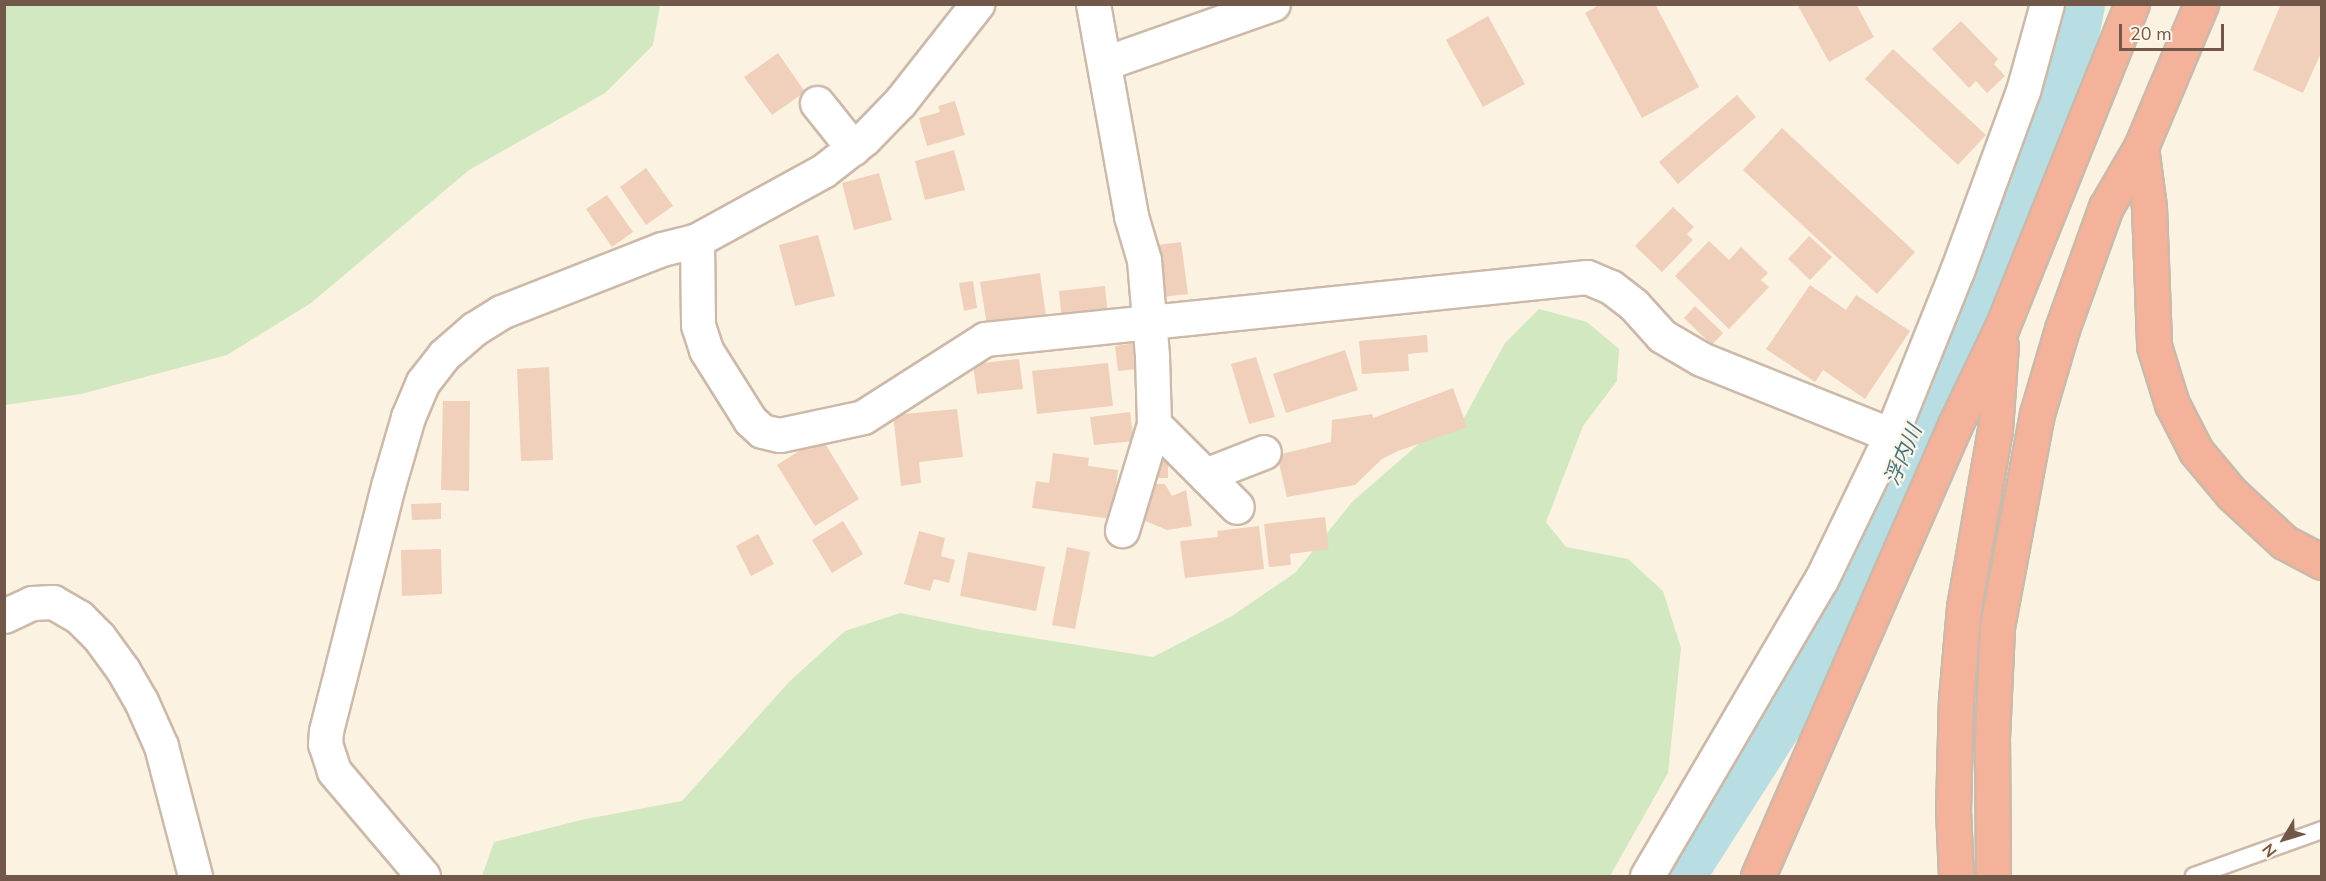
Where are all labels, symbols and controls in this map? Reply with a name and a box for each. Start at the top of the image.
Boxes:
scale bar [2122,12,2227,50]
text: 20 m [2130,22,2172,46]
water label: 浮内川 [1879,421,1927,489]
north arrow [2254,809,2314,869]
text: N [2257,839,2282,862]

